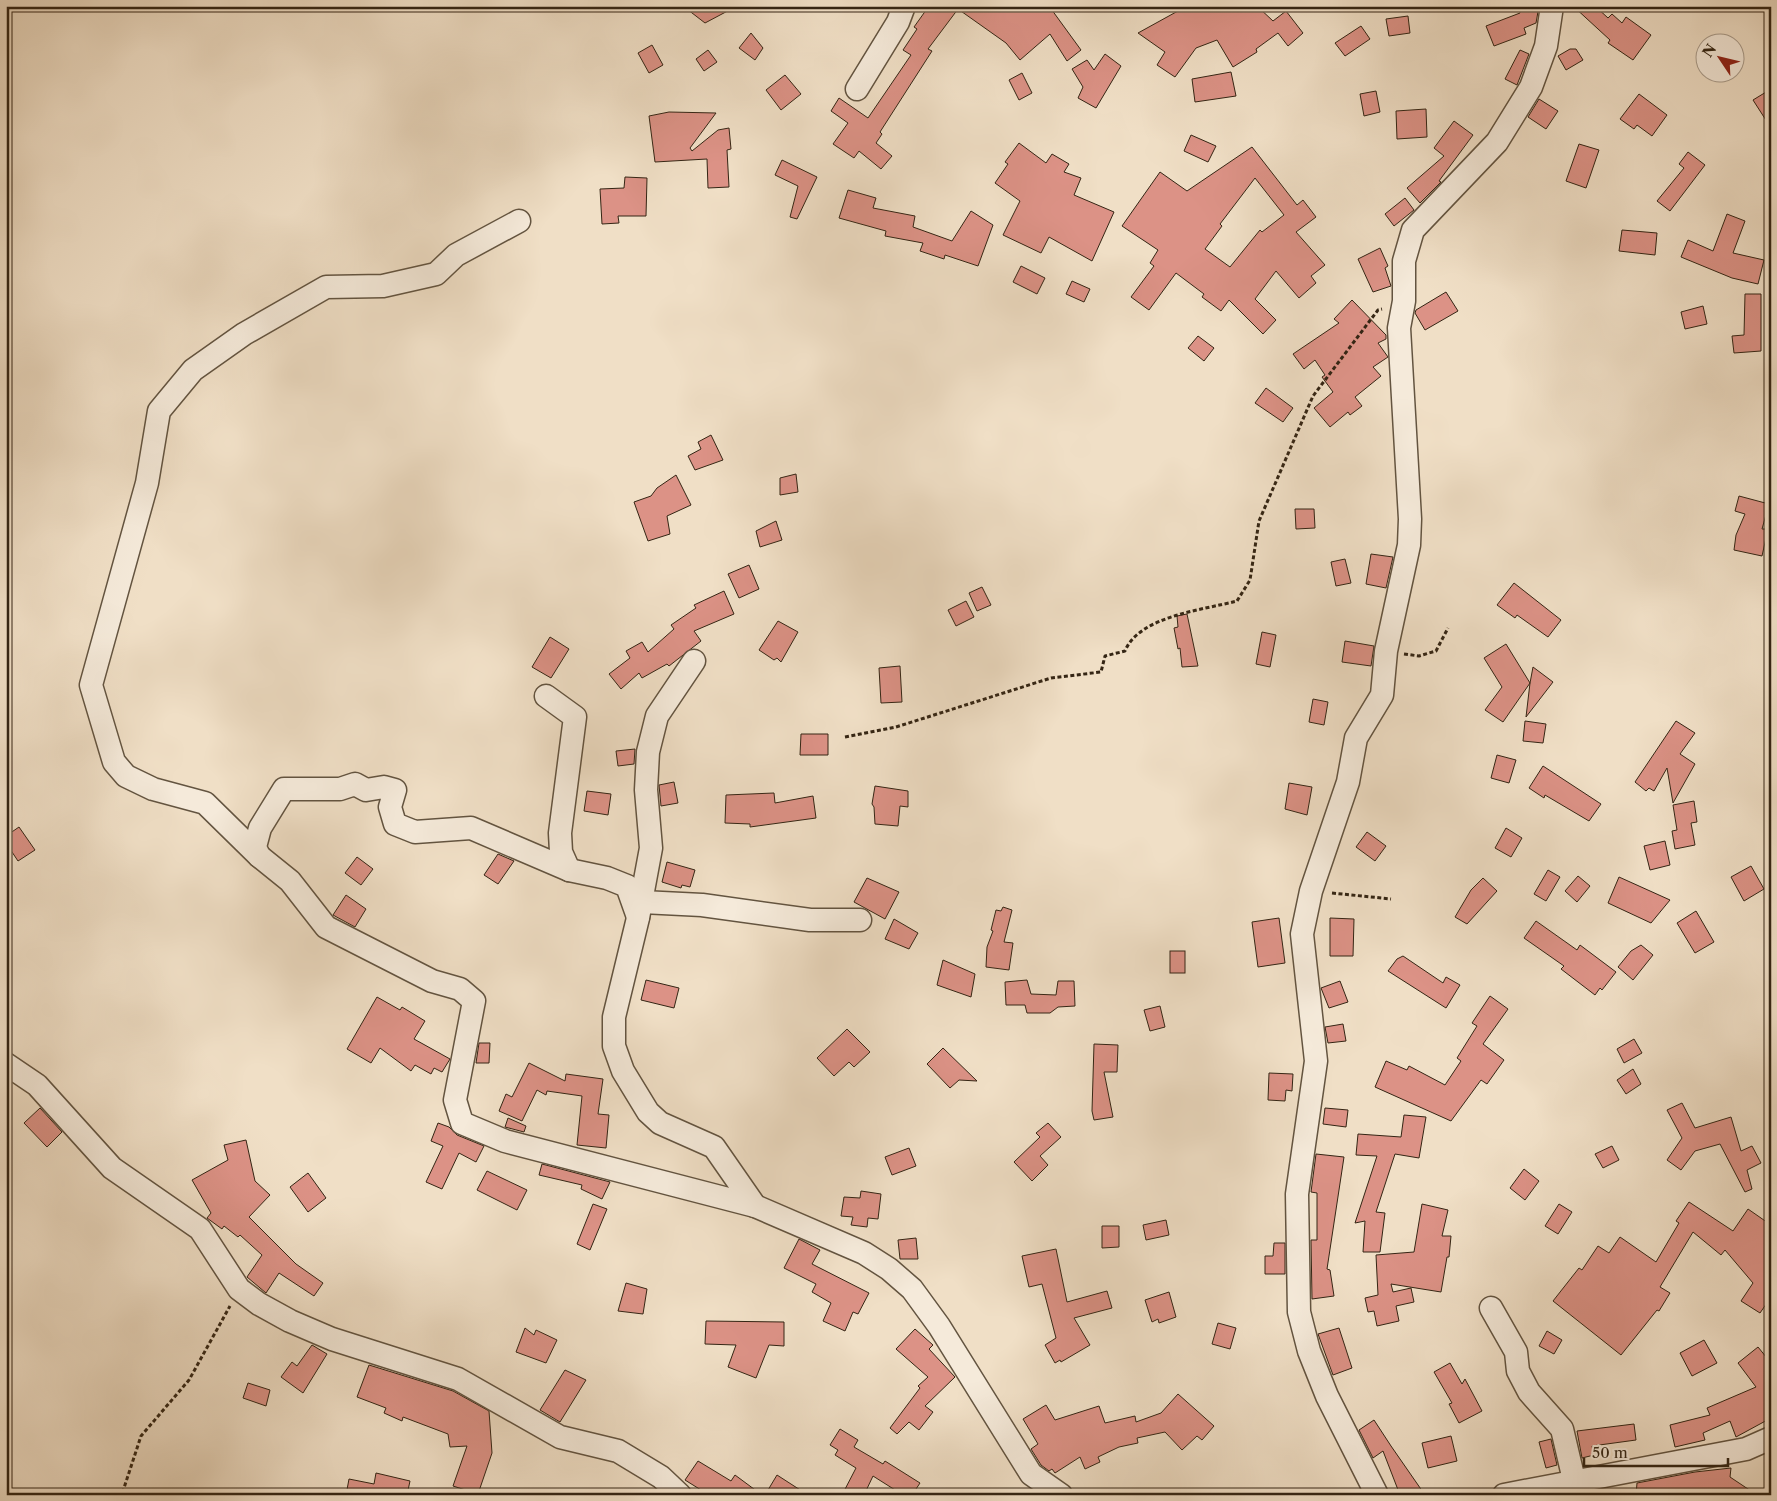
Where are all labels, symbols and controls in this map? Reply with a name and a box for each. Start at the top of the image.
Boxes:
north arrow [1694,32,1744,82]
text: N [1698,40,1720,61]
scale bar [1584,1436,1728,1468]
text: 50 m [1592,1443,1628,1462]

